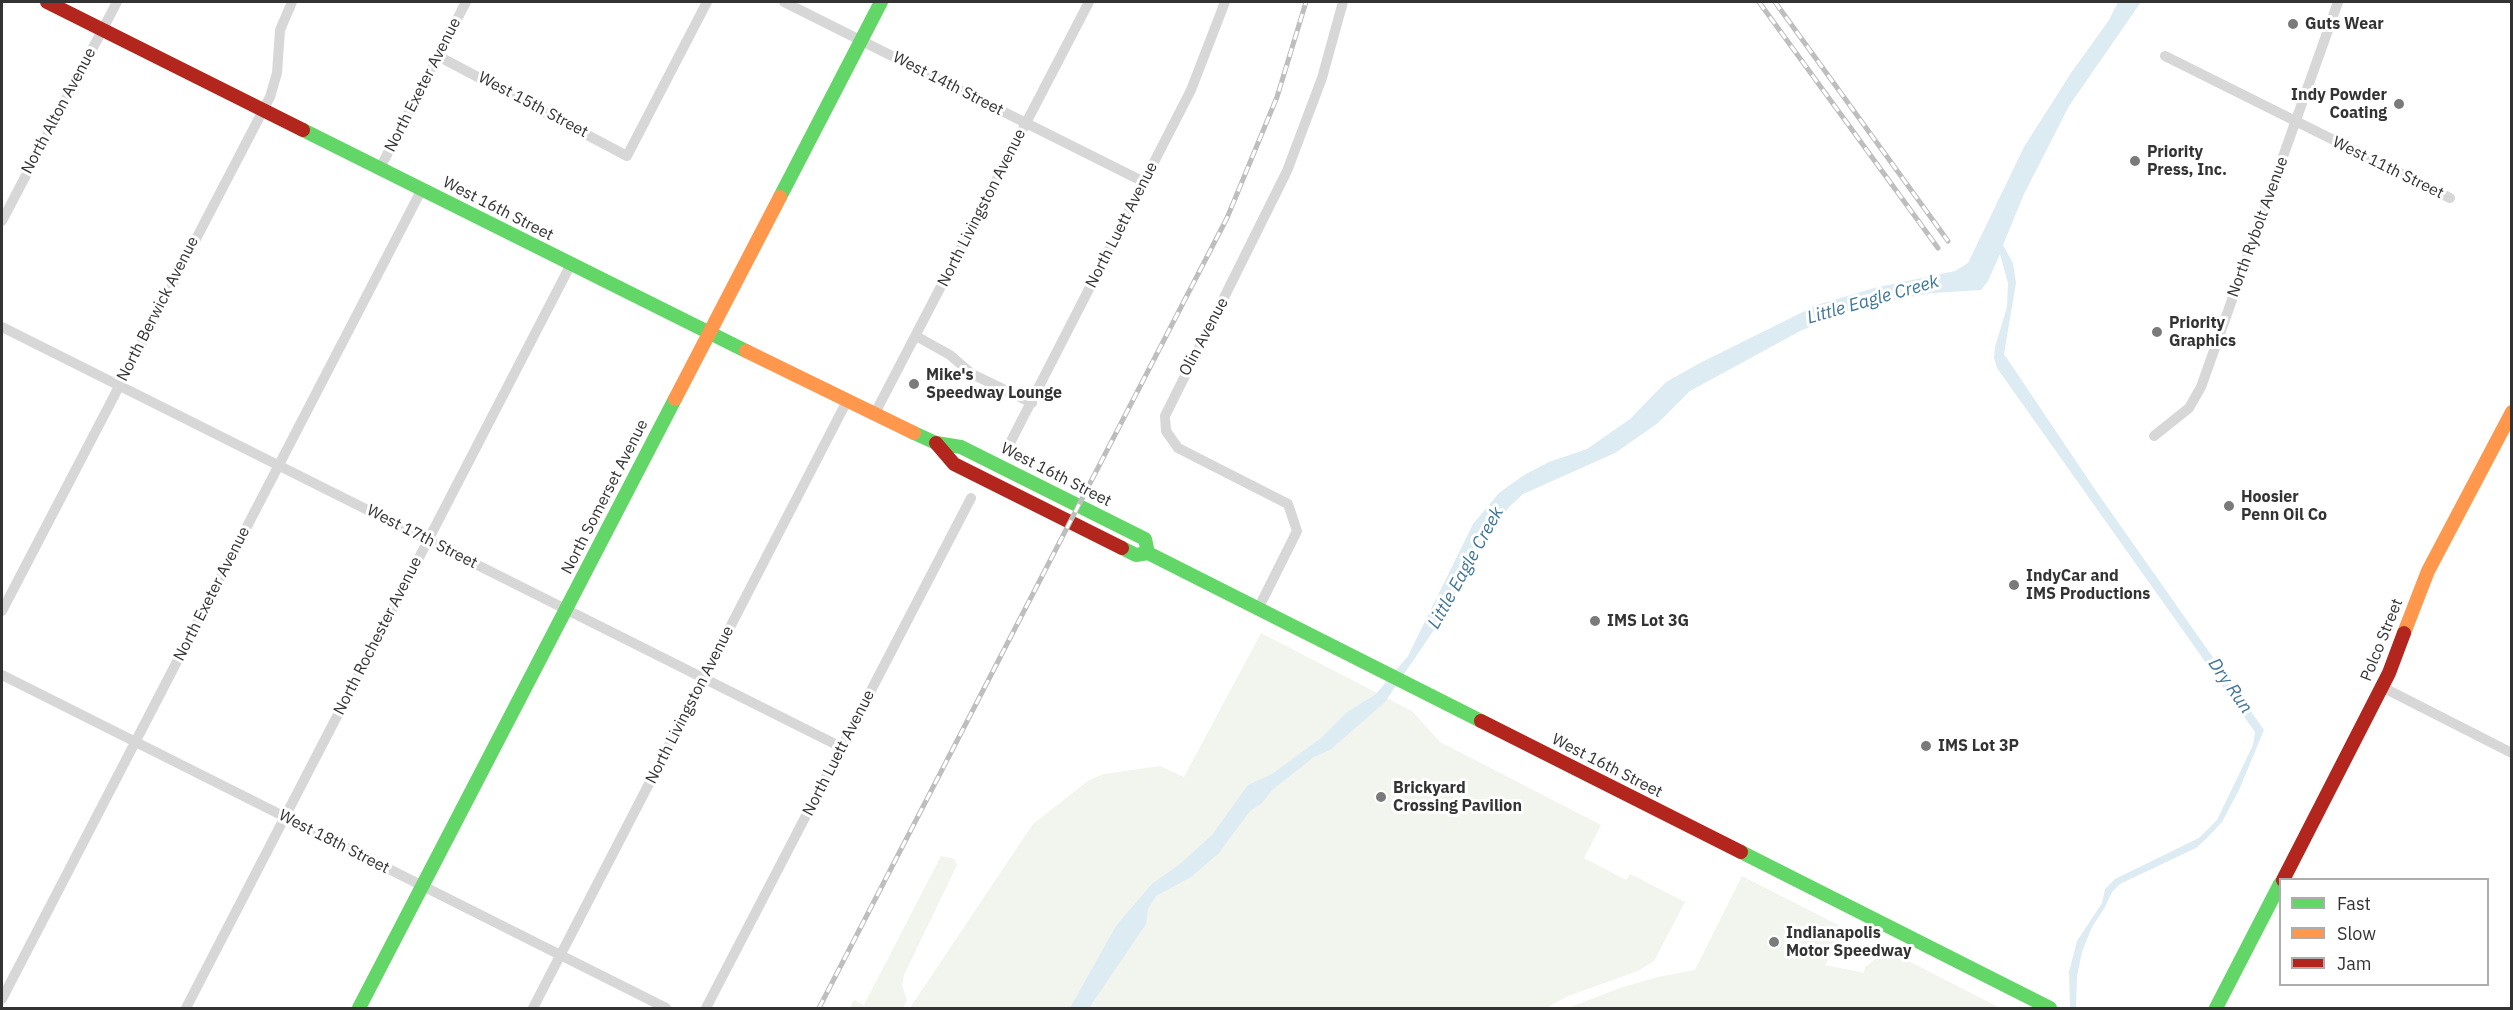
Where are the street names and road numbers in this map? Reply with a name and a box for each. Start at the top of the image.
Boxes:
street label: North Exeter Avenue [381,15,465,155]
street label: North Alton Avenue [18,45,100,177]
street label: West 14th Street [890,48,1006,120]
street label: West 15th Street [475,68,591,142]
street label: North Livingston Avenue [934,126,1030,290]
street label: West 11th Street [2329,133,2447,203]
street label: North Rybolt Avenue [2224,154,2292,300]
street label: North Luett Avenue [1082,159,1162,291]
street label: West 16th Street [440,173,556,245]
street label: North Berwick Avenue [113,233,203,385]
street label: Olin Avenue [1175,295,1233,379]
street label: North Somerset Avenue [558,416,652,578]
street label: West 16th Street [998,439,1114,511]
street label: West 17th Street [364,501,480,573]
street label: North Exeter Avenue [170,524,254,664]
street label: North Rochester Avenue [330,554,426,718]
street label: Polco Street [2357,596,2407,684]
street label: North Livingston Avenue [642,623,738,787]
street label: North Luett Avenue [799,687,879,819]
street label: West 16th Street [1549,730,1665,802]
street label: West 18th Street [276,806,392,878]

